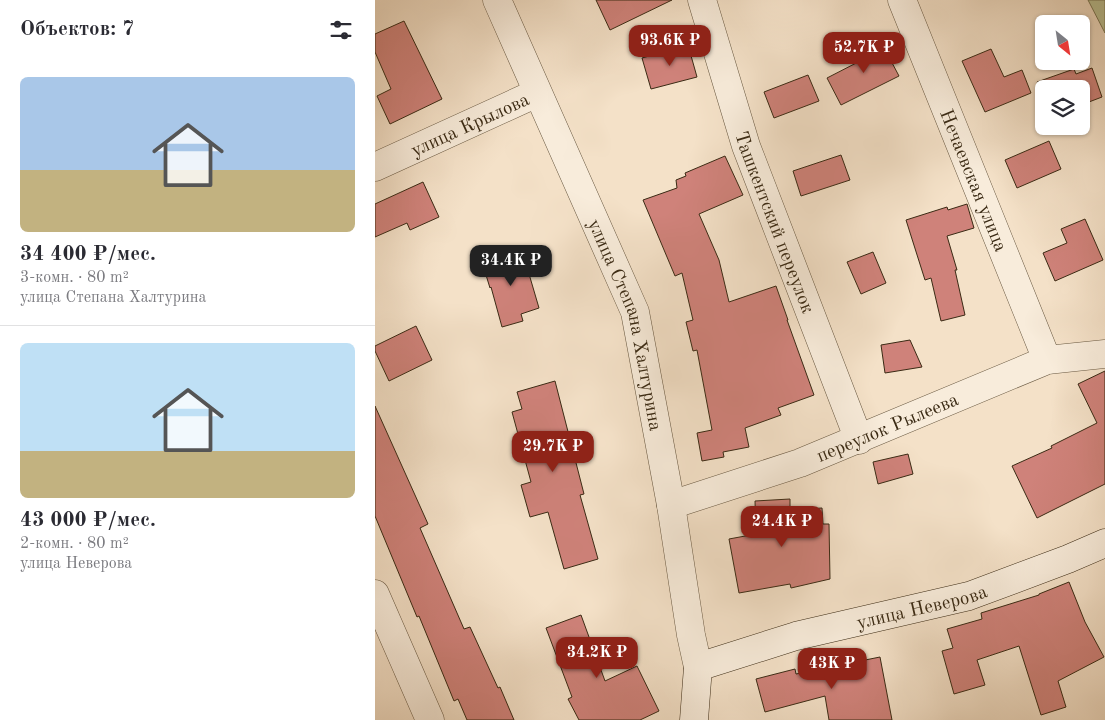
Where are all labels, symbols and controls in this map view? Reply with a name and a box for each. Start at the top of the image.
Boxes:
north arrow [1035,15,1090,70]
map controls [1035,15,1090,135]
icon: filters [327,16,355,44]
text: Объектов: 7 [20,19,134,40]
pin: 93.6K ₽ [624,24,716,67]
pin: 52.7K ₽ [818,32,910,74]
text: 93.6K ₽ [640,33,700,49]
text: 52.7K ₽ [834,40,894,56]
button: layers [1035,80,1090,135]
street label: улица Крылова [409,91,533,161]
street label: Нечаевская улица [935,107,1010,255]
icon: home [143,110,233,200]
street label: Ташкентский переулок [730,130,817,317]
street label: улица Степана Халтурина [583,217,664,433]
text: 34 400 ₽/мес. [20,244,156,265]
pin: 34.4K ₽ [465,244,557,287]
text: 34.4K ₽ [481,253,541,269]
text: 3-комн. · 80 m² [20,270,129,286]
text: улица Степана Халтурина [20,290,206,306]
icon: home [143,375,233,465]
street label: переулок Рылеева [814,391,962,467]
pin: 29.7K ₽ [507,430,599,473]
text: 29.7K ₽ [523,439,583,455]
pin: 24.4K ₽ [736,506,828,548]
text: 43 000 ₽/мес. [20,510,156,531]
text: 24.4K ₽ [752,514,812,530]
text: 2-комн. · 80 m² [20,536,129,552]
text: улица Неверова [20,556,132,572]
street label: улица Неверова [855,583,991,634]
pin: 34.2K ₽ [551,636,643,679]
text: 34.2K ₽ [567,645,627,661]
pin: 43K ₽ [797,648,867,690]
text: 43K ₽ [809,656,855,672]

